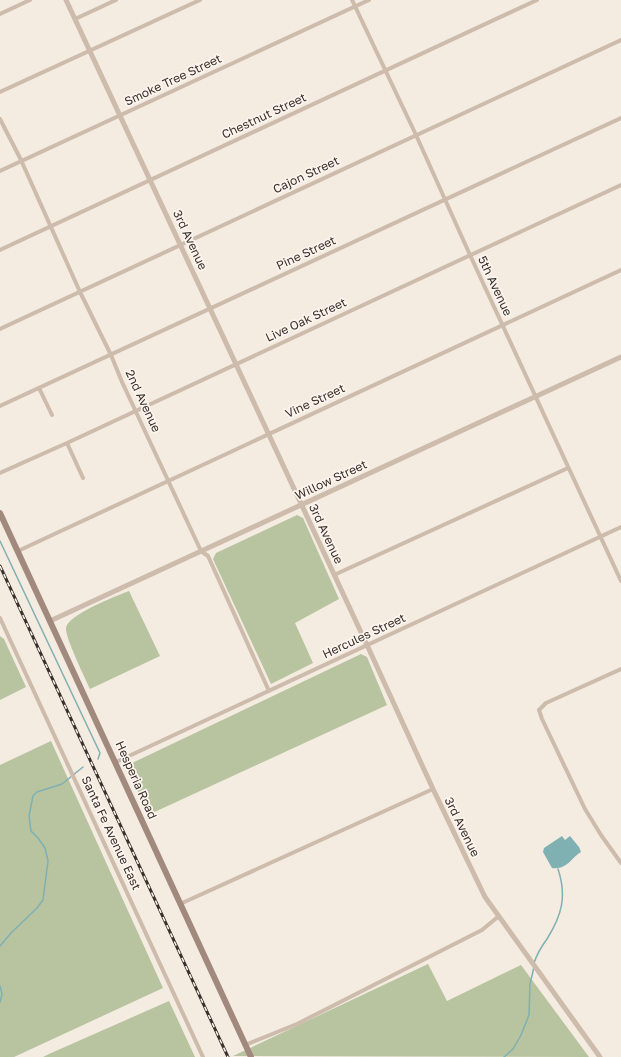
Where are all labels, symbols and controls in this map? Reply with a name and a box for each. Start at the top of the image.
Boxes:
street label: Smoke Tree Street [122,50,224,109]
street label: Chestnut Street [219,89,309,142]
street label: Cajon Street [270,153,341,196]
street label: 3rd Avenue [170,207,211,272]
street label: Pine Street [274,232,338,273]
street label: 5th Avenue [475,253,516,318]
street label: Live Oak Street [263,294,349,345]
street label: 2nd Avenue [122,367,164,434]
street label: Vine Street [283,380,347,421]
street label: Willow Street [292,456,369,503]
street label: 3rd Avenue [306,501,347,566]
street label: Hercules Street [320,610,408,661]
street label: Hesperia Road [113,738,160,821]
street label: Santa Fe Avenue East [78,774,144,892]
street label: 3rd Avenue [442,795,483,859]

